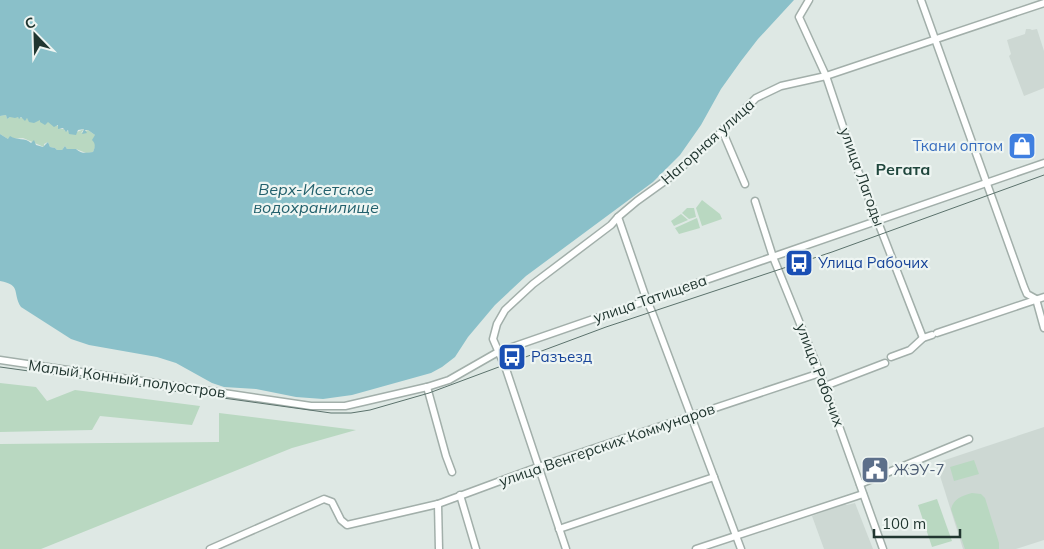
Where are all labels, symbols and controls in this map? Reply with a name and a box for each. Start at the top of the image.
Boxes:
north arrow [10,10,60,60]
text: С [22,13,38,33]
street label: Нагорная улица [657,95,758,189]
street label: улица Лагоды [836,125,889,229]
shop icon: Ткани оптом [1007,131,1037,161]
place label: Ткани оптом [913,136,1003,155]
district label: Регата [876,159,930,179]
water label: Верх-Исетское водохранилище [253,179,379,217]
bus stop icon: Улица Рабочих [784,248,814,278]
place label: Улица Рабочих [817,253,928,272]
street label: улица Татищева [591,270,709,327]
street label: улица Рабочих [792,320,849,429]
bus stop icon: Разъезд [497,342,527,372]
place label: Разъезд [531,347,592,366]
street label: Малый Конный полуостров [27,355,227,402]
street label: улица Венгерских Коммунаров [496,399,717,490]
public building icon: ЖЭУ-7 [860,455,890,485]
place label: ЖЭУ-7 [894,460,945,479]
scale bar [874,506,960,538]
text: 100 m [882,514,926,533]

